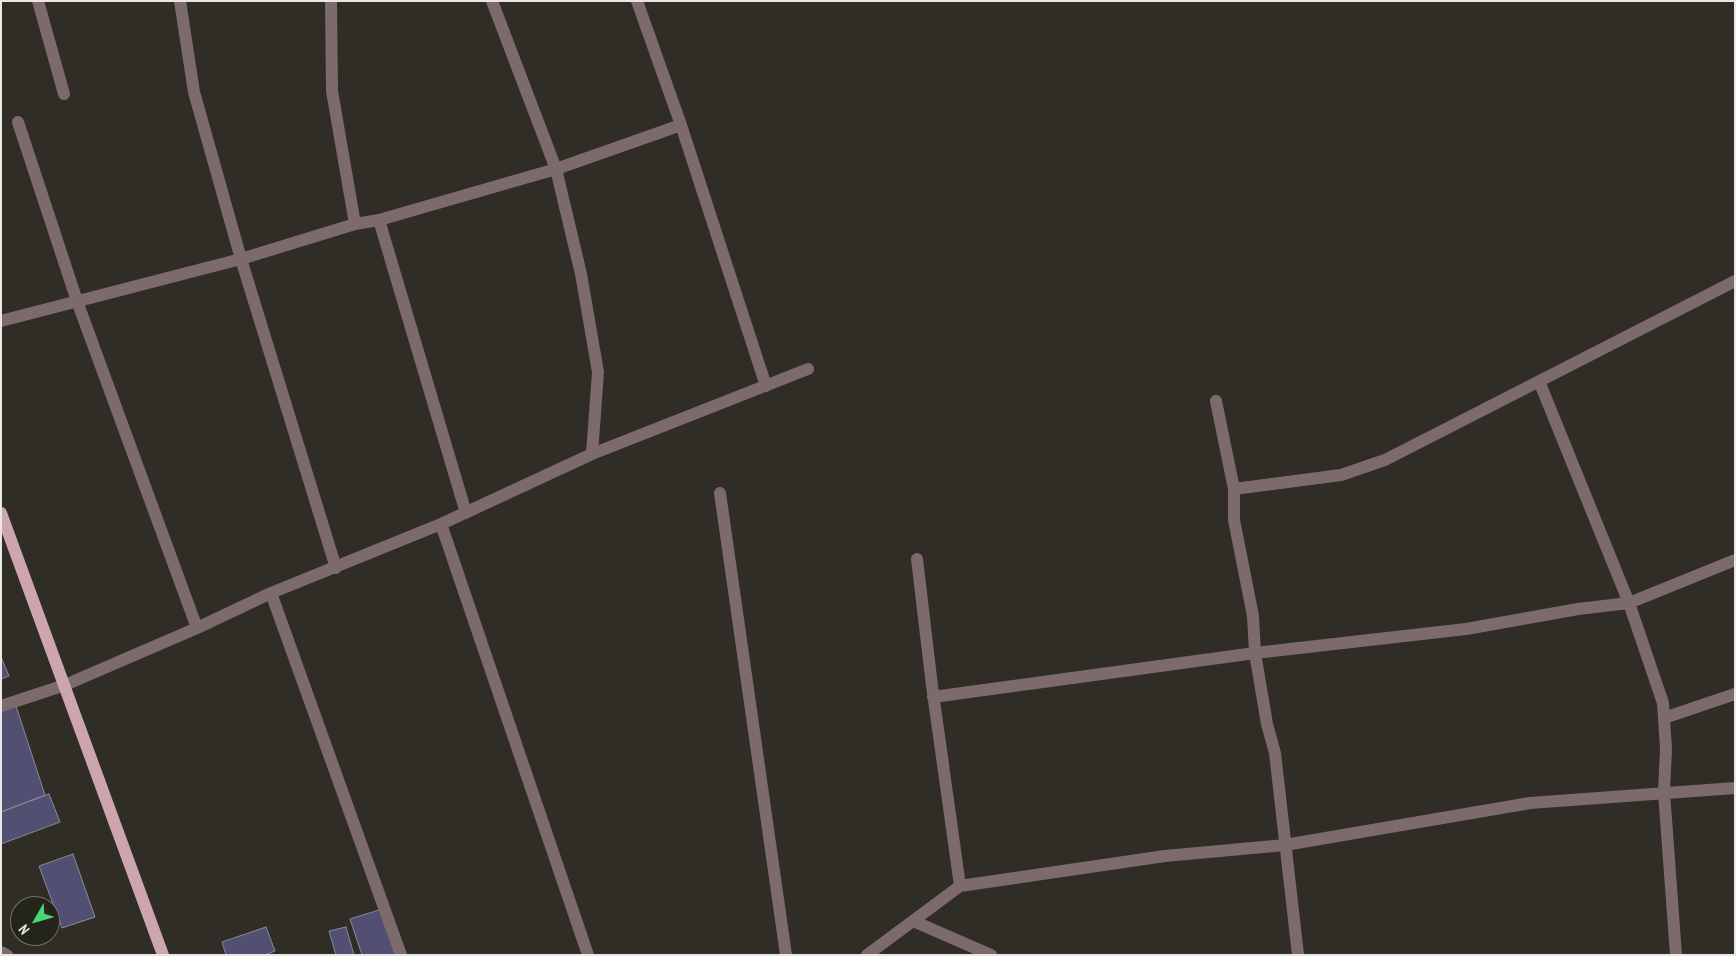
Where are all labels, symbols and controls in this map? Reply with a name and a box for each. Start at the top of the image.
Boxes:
north arrow [10,896,60,946]
text: N [15,921,33,938]

